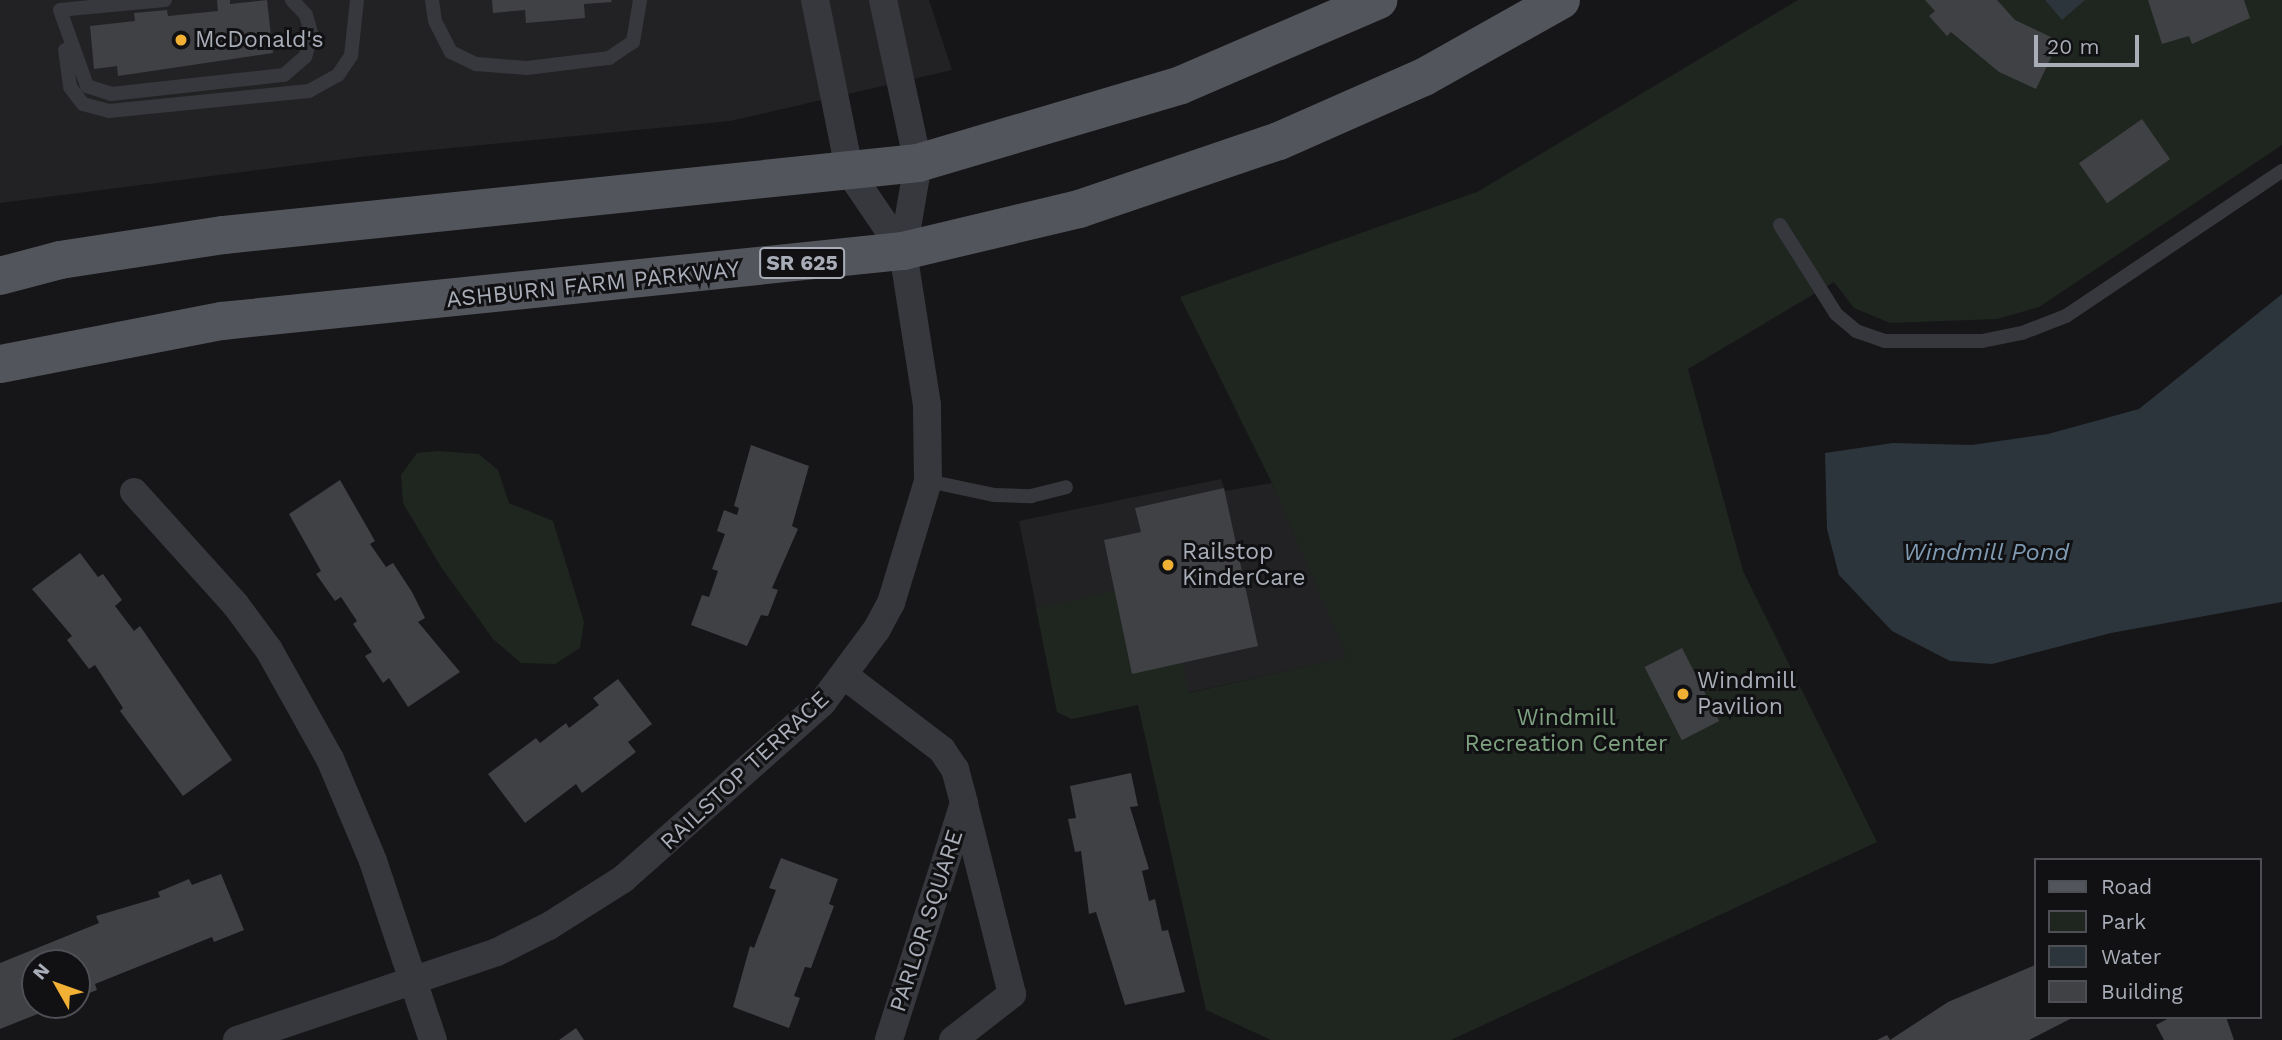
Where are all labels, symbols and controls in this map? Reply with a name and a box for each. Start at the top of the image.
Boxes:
scale bar [2037,21,2142,65]
place label: McDonald's [195,26,324,54]
marker: McDonald's [173,32,189,48]
text: 20 m [2047,34,2099,59]
road number: SR 625 [758,246,846,280]
street label: ASHBURN FARM PARKWAY [445,256,741,314]
place label: Railstop KinderCare [1182,538,1306,592]
water label: Windmill Pond [1903,539,2069,567]
marker: Railstop KinderCare [1160,557,1176,573]
place label: Windmill Pavilion [1697,667,1796,721]
street label: RAILSTOP TERRACE [654,685,836,857]
marker: Windmill Pavilion [1675,686,1691,702]
park label: Windmill Recreation Center [1465,704,1667,758]
street label: PARLOR SQUARE [885,826,969,1016]
legend [2034,858,2261,1019]
text: Road [2101,874,2152,899]
text: Park [2101,909,2146,934]
text: Water [2101,944,2161,969]
north arrow [21,949,91,1019]
text: N [28,959,54,984]
text: Building [2101,979,2183,1004]

